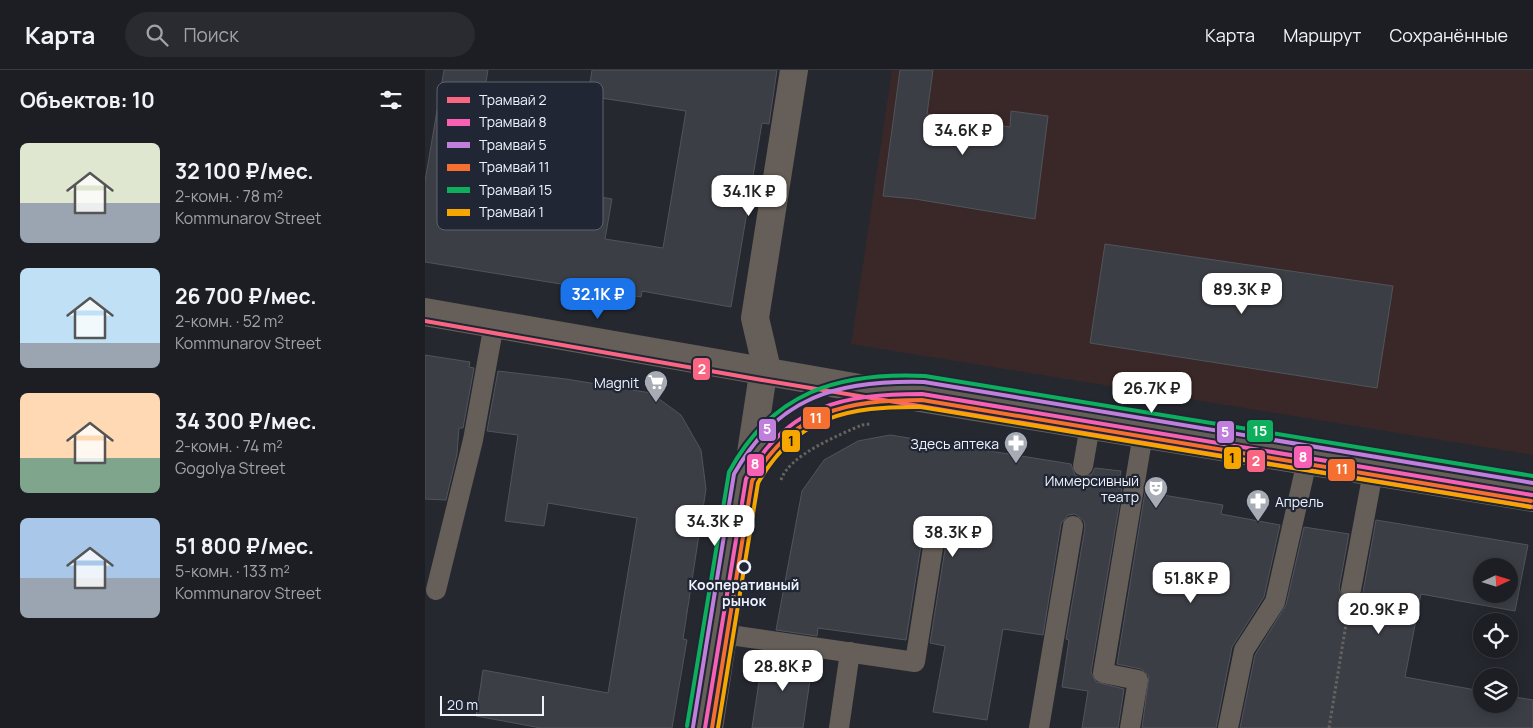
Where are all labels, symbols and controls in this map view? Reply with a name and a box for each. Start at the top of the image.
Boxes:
search box [125,12,475,57]
text: Карта [25,18,95,51]
icon: search [143,21,171,49]
text: Поиск [183,22,239,48]
text: Карта [1205,23,1255,47]
text: Маршрут [1283,23,1361,47]
text: Сохранённые [1389,23,1508,47]
legend [437,82,603,230]
text: Объектов: 10 [20,86,155,114]
icon: filters [377,86,405,114]
text: Трамвай 2 [479,90,546,109]
text: Трамвай 8 [479,112,547,131]
pin: 34.6K ₽ [917,114,1009,156]
text: 34.6K ₽ [934,119,992,141]
text: Трамвай 5 [479,135,547,154]
text: 32 100 ₽/мес. [175,157,314,185]
text: Трамвай 11 [479,157,549,176]
icon: home [60,163,120,223]
pin: 34.1K ₽ [703,174,795,217]
text: Трамвай 15 [479,180,552,199]
text: 34.1K ₽ [723,180,775,202]
text: 2-комн. · 78 m² [175,185,283,207]
text: Трамвай 1 [479,202,544,221]
text: Kommunarov Street [175,207,321,229]
pin: 89.3K ₽ [1196,272,1288,315]
pin: 32.1K ₽ [552,278,644,320]
text: 89.3K ₽ [1213,278,1271,300]
text: 26 700 ₽/мес. [175,282,317,310]
text: 32.1K ₽ [572,283,624,305]
icon: home [60,288,120,348]
text: 2-комн. · 52 m² [175,310,284,332]
text: Kommunarov Street [175,332,321,354]
line badge: 2 [692,357,711,381]
text: 2 [698,359,706,378]
supermarket icon: Magnit [643,369,669,403]
pin: 26.7K ₽ [1106,372,1198,414]
place label: Magnit [594,373,639,392]
text: 26.7K ₽ [1123,377,1181,399]
line badge: 11 [802,406,831,430]
text: 34 300 ₽/мес. [175,407,317,435]
text: 11 [810,408,822,427]
icon: home [60,413,120,473]
line badge: 5 [758,418,777,442]
text: 5 [763,419,771,438]
line badge: 15 [1246,419,1274,443]
line badge: 5 [1216,420,1235,444]
text: 15 [1253,421,1267,440]
text: 5 [1221,422,1229,441]
line badge: 1 [781,429,801,453]
pharmacy icon: Здесь аптека [1003,430,1029,464]
text: 1 [788,431,794,450]
place label: Здесь аптека [910,434,999,453]
text: 2-комн. · 74 m² [175,435,283,457]
line badge: 8 [1293,445,1313,469]
line badge: 1 [1223,446,1242,470]
text: 8 [1299,447,1307,466]
text: 1 [1229,448,1235,467]
line badge: 2 [1246,449,1266,473]
text: 2 [1252,451,1260,470]
line badge: 8 [746,453,765,477]
text: 8 [751,454,759,473]
text: Gogolya Street [175,457,286,479]
line badge: 11 [1327,458,1356,482]
text: 11 [1336,459,1348,478]
place label: Иммерсивный театр [1045,471,1139,506]
theatre icon: Иммерсивный театр [1143,475,1169,509]
pharmacy icon: Апрель [1245,488,1271,522]
place label: Апрель [1275,492,1324,511]
pin: 34.3K ₽ [669,504,761,547]
text: 34.3K ₽ [686,510,744,532]
pin: 38.3K ₽ [907,516,999,558]
text: 38.3K ₽ [924,521,982,543]
text: 51 800 ₽/мес. [175,532,314,560]
icon: home [60,538,120,598]
north arrow [1473,558,1517,602]
map controls [1473,558,1518,713]
text: 5-комн. · 133 m² [175,560,290,582]
marker: Кооперативный рынок [737,560,751,574]
pin: 51.8K ₽ [1145,562,1237,604]
text: 51.8K ₽ [1164,567,1218,589]
place label: Кооперативный рынок [689,575,799,610]
text: Kommunarov Street [175,582,321,604]
pin: 20.9K ₽ [1333,592,1425,635]
text: 20.9K ₽ [1349,598,1409,620]
button: locate [1473,613,1518,658]
pin: 28.8K ₽ [737,650,829,692]
text: 28.8K ₽ [754,655,812,677]
button: layers [1473,668,1518,713]
scale bar [440,693,544,716]
text: 20 m [447,695,478,714]

